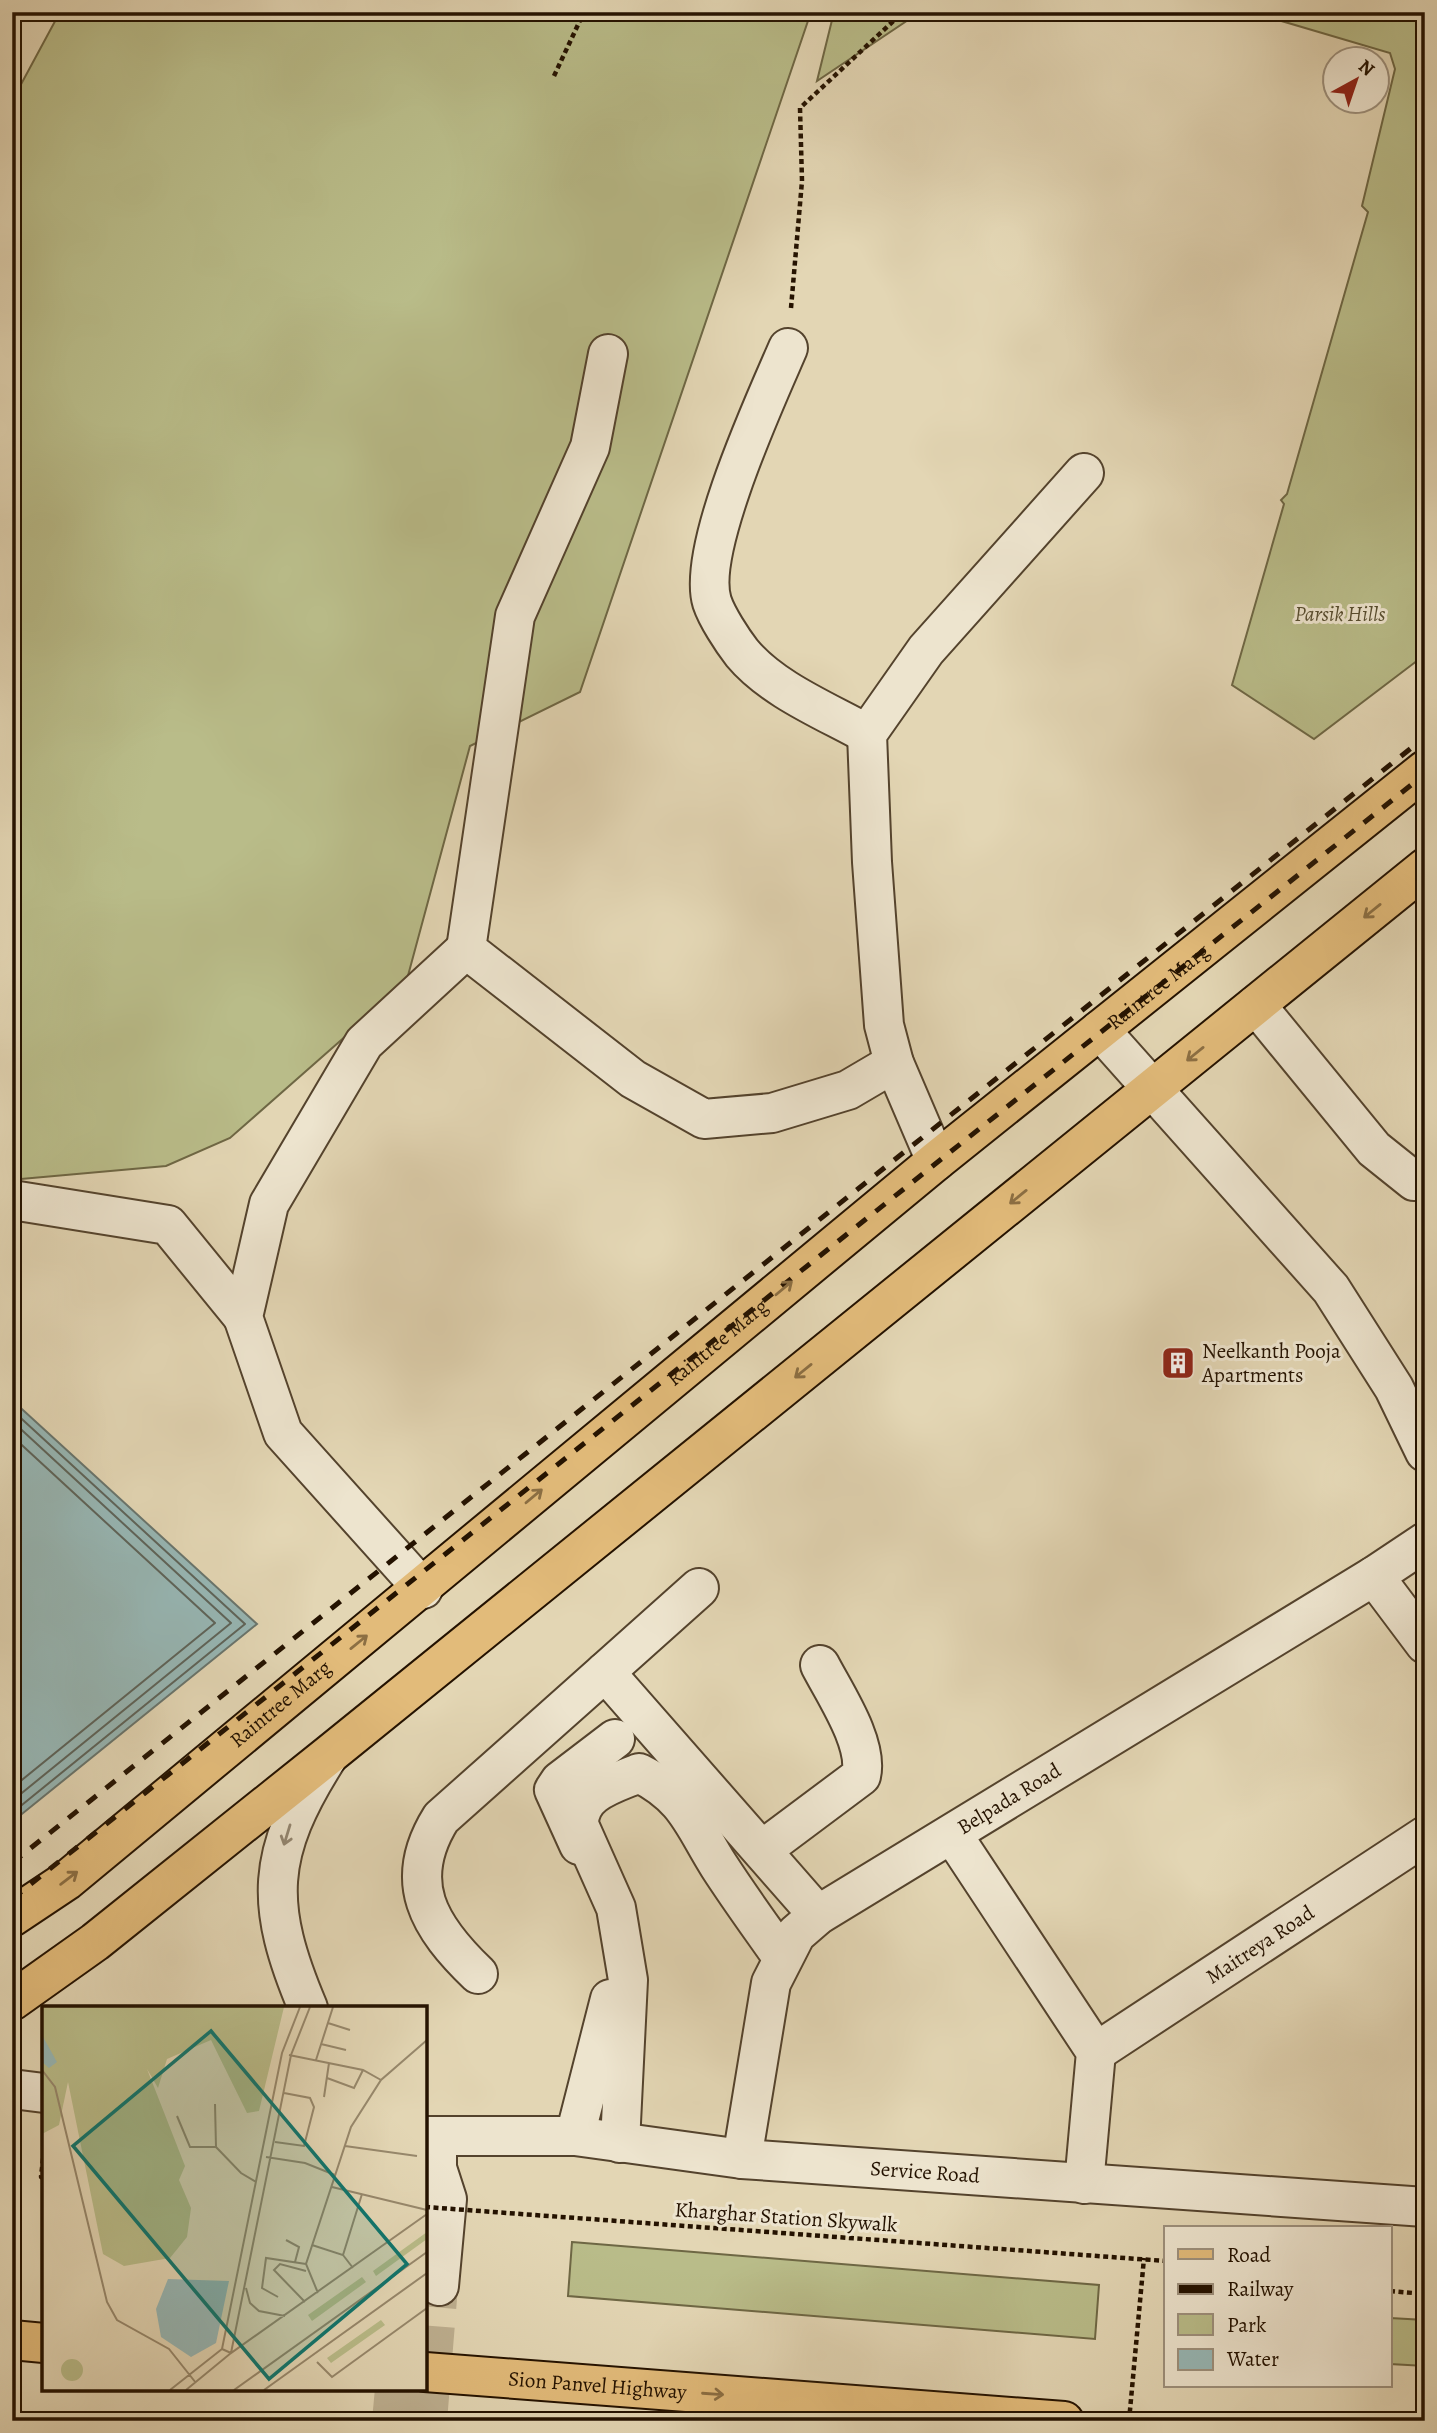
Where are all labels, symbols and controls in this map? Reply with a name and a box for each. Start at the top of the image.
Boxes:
north arrow [1322,46,1392,116]
text: N [1353,53,1380,82]
park label: Parsik Hills [1295,600,1385,628]
one-way arrow [1363,903,1381,919]
street label: Raintree Marg [1101,937,1215,1036]
one-way arrow [1186,1046,1204,1062]
one-way arrow [1010,1190,1028,1205]
one-way arrow [774,1280,792,1296]
street label: Raintree Marg [661,1292,774,1392]
place label: Neelkanth Pooja Apartments [1201,1337,1341,1389]
building icon: Neelkanth Pooja Apartments [1159,1344,1197,1382]
one-way arrow [795,1364,813,1379]
one-way arrow [524,1489,542,1504]
one-way arrow [349,1634,367,1649]
street label: Raintree Marg [224,1653,337,1754]
street label: Belpada Road [952,1756,1067,1841]
one-way arrow [279,1824,292,1846]
one-way arrow [59,1871,77,1886]
street label: Maitreya Road [1200,1898,1320,1990]
inset map [42,2006,427,2391]
street label: Service Road [869,2154,981,2190]
street label: Kharghar Station Skywalk [674,2195,899,2239]
legend [1164,2226,1392,2388]
text: Road [1227,2241,1271,2269]
text: Railway [1227,2275,1294,2303]
text: Park [1227,2311,1267,2339]
text: Water [1226,2345,1279,2373]
street label: Sion Panvel Highway [507,2364,688,2406]
one-way arrow [701,2388,724,2401]

